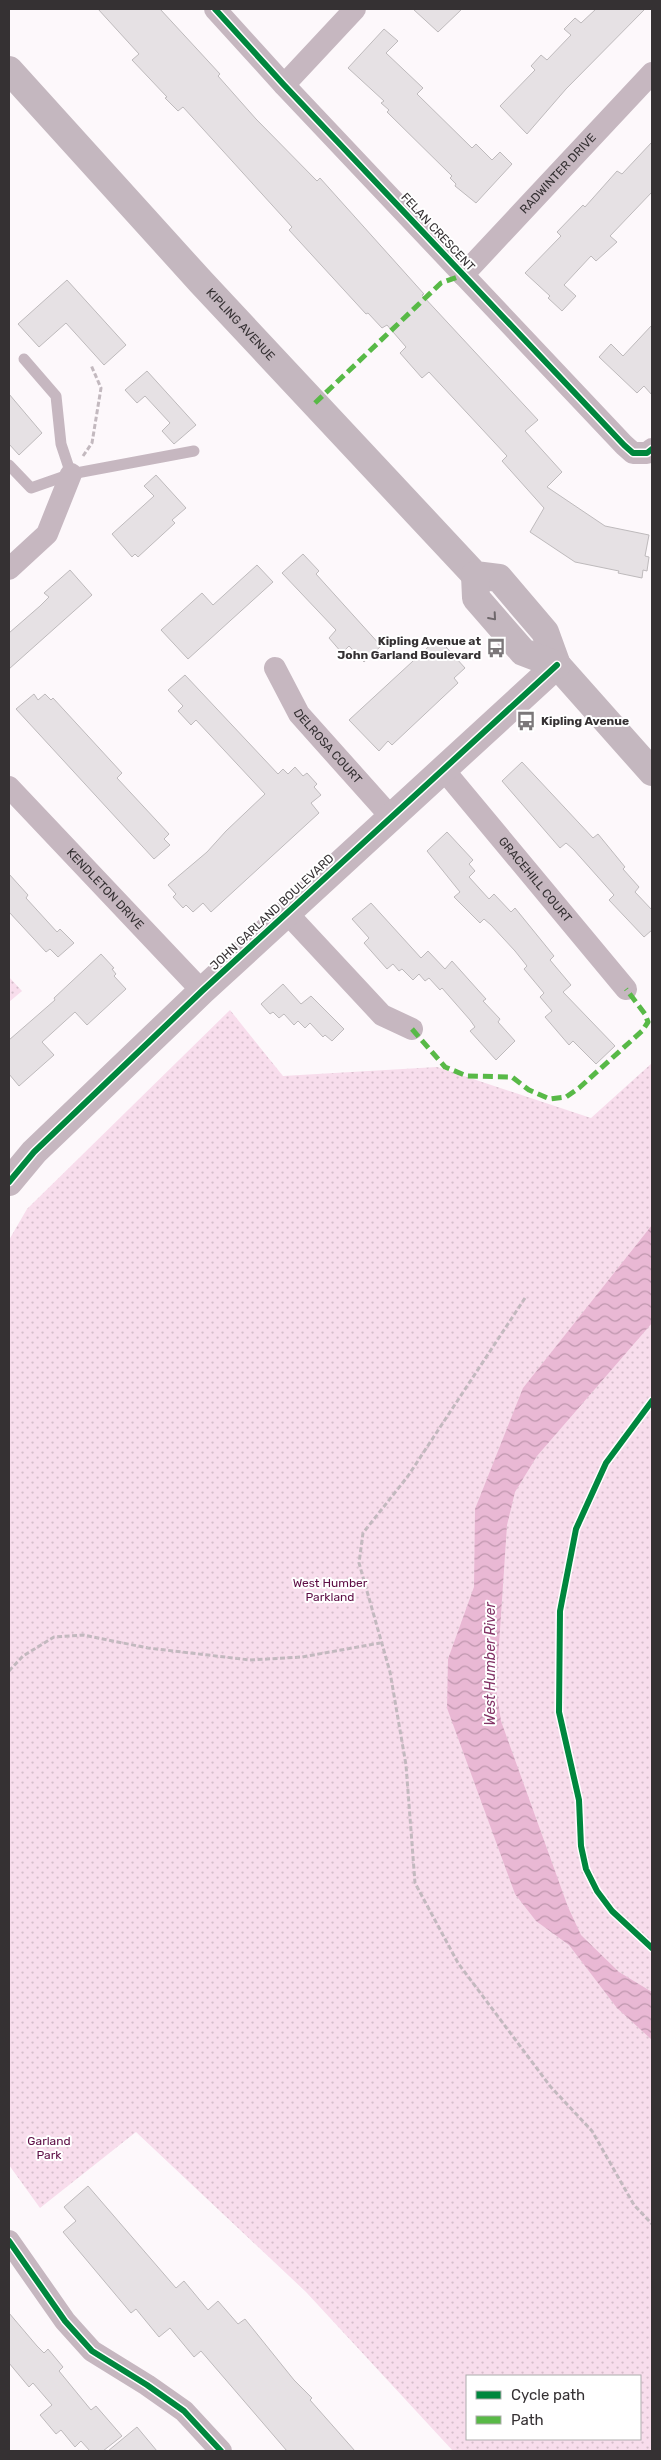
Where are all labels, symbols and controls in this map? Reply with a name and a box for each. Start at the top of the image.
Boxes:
street label: RADWINTER DRIVE [517,130,599,217]
street label: FELAN CRESCENT [398,190,478,274]
street label: KIPLING AVENUE [203,285,278,363]
one-way arrow [487,612,496,621]
place label: Kipling Avenue at John Garland Boulevard [337,634,481,662]
bus stop icon: Kipling Avenue at John Garland Boulevard [485,637,507,659]
street label: DELROSA COURT [291,707,365,787]
bus stop icon: Kipling Avenue [515,710,537,732]
place label: Kipling Avenue [541,714,629,728]
street label: GRACEHILL COURT [496,834,575,925]
street label: KENDLETON DRIVE [64,845,147,932]
street label: JOHN GARLAND BOULEVARD [207,851,337,973]
park label: West Humber Parkland [293,1576,368,1604]
water label: West Humber River [482,1602,499,1726]
park label: Garland Park [27,2134,71,2162]
legend [466,2375,641,2440]
text: Cycle path [511,2386,585,2404]
text: Path [511,2411,544,2429]

